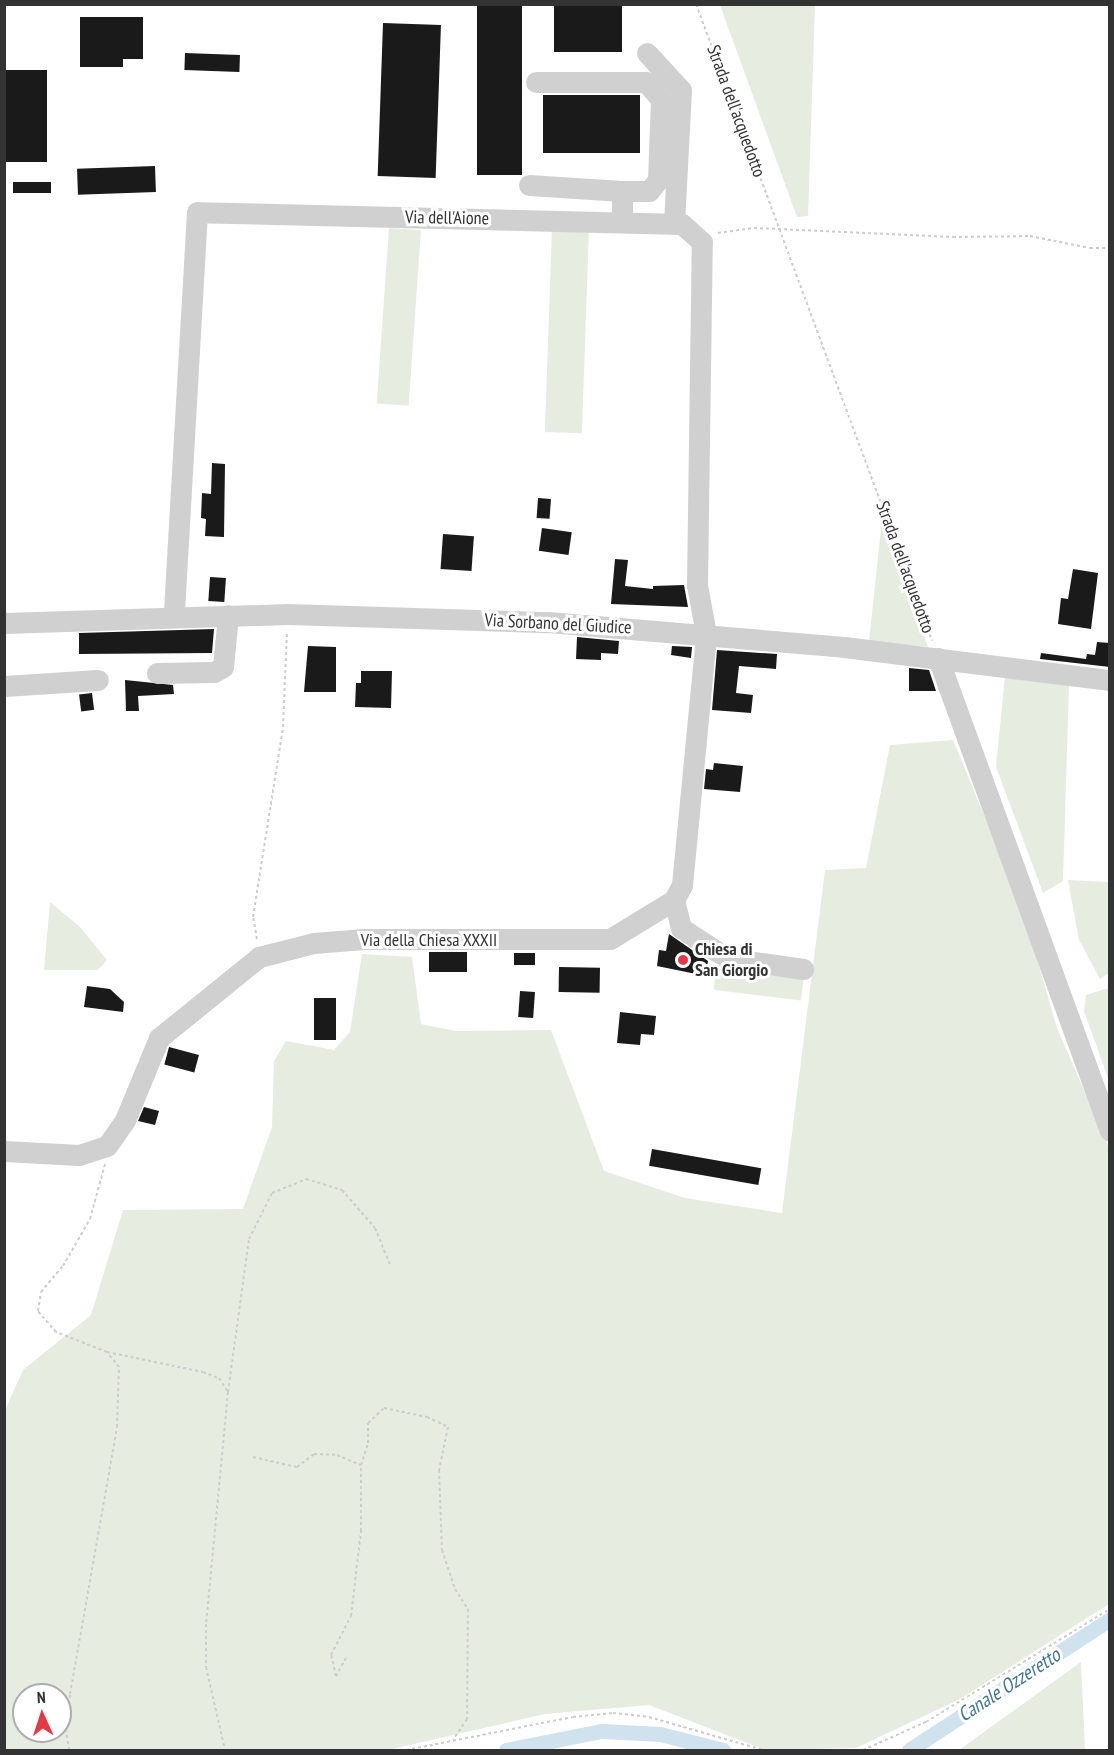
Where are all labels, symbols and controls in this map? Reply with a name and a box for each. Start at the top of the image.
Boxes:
street label: Strada dell'acquedotto [702,42,770,180]
street label: Via dell'Aione [405,206,489,230]
street label: Strada dell'acquedotto [871,498,939,636]
street label: Via Sorbano del Giudice [484,609,632,639]
street label: Via della Chiesa XXXII [361,929,497,951]
place label: Chiesa di San Giorgio [695,939,769,982]
marker: Chiesa di San Giorgio [676,953,690,967]
water label: Canale Ozzeretto [953,1643,1065,1727]
north arrow [12,1683,72,1743]
text: N [36,1687,46,1707]

